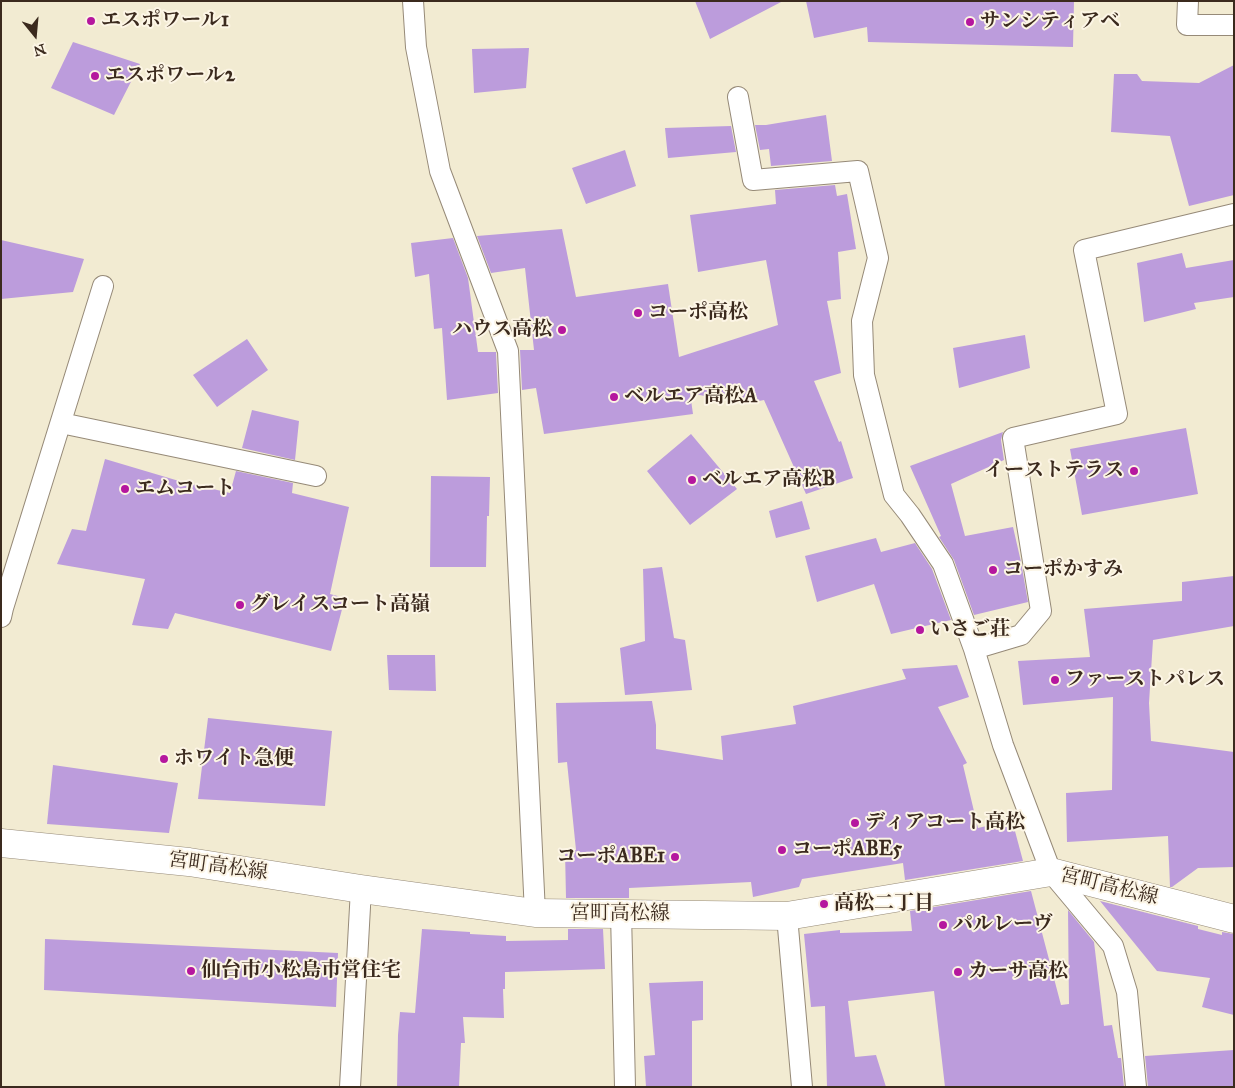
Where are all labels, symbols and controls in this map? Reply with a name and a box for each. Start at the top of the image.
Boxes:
place label: エスポワール1 [101,9,229,33]
north arrow [10,10,60,60]
place label: サンシティアベ [980,10,1120,34]
marker: エスポワール1 [85,15,97,27]
marker: サンシティアベ [964,16,976,28]
text: N [31,40,48,60]
place label: エスポワール2 [105,64,235,88]
marker: エスポワール2 [89,70,101,82]
place label: コーポ高松 [648,301,748,325]
marker: コーポ高松 [632,307,644,319]
place label: ハウス高松 [452,318,552,342]
marker: ハウス高松 [556,324,568,336]
place label: ベルエア高松A [624,385,757,409]
marker: ベルエア高松A [608,391,620,403]
place label: イーストテラス [984,459,1124,483]
marker: イーストテラス [1128,465,1140,477]
place label: ベルエア高松B [702,468,835,492]
marker: ベルエア高松B [686,474,698,486]
place label: エムコート [135,477,235,501]
marker: エムコート [119,483,131,495]
place label: コーポかすみ [1003,558,1123,582]
marker: コーポかすみ [987,564,999,576]
place label: グレイスコート高嶺 [250,593,430,617]
marker: グレイスコート高嶺 [234,599,246,611]
place label: いさご荘 [930,618,1010,642]
marker: いさご荘 [914,624,926,636]
place label: ファーストパレス [1065,668,1225,692]
marker: ファーストパレス [1049,674,1061,686]
place label: ホワイト急便 [174,747,294,771]
marker: ホワイト急便 [158,753,170,765]
place label: ディアコート高松 [865,811,1025,835]
marker: ディアコート高松 [849,817,861,829]
place label: コーポABE5 [792,838,902,862]
marker: コーポABE5 [776,844,788,856]
place label: コーポABE1 [556,845,665,869]
street label: 宮町高松線 [167,848,269,886]
marker: コーポABE1 [669,851,681,863]
street label: 宮町高松線 [1058,863,1160,911]
place label: 高松二丁目 [834,892,934,916]
marker: 高松二丁目 [818,898,830,910]
street label: 宮町高松線 [570,902,670,926]
place label: パルレーヴ [953,913,1053,937]
marker: パルレーヴ [937,919,949,931]
place label: 仙台市小松島市営住宅 [201,959,401,983]
place label: カーサ高松 [968,960,1068,984]
marker: 仙台市小松島市営住宅 [185,965,197,977]
marker: カーサ高松 [952,966,964,978]

